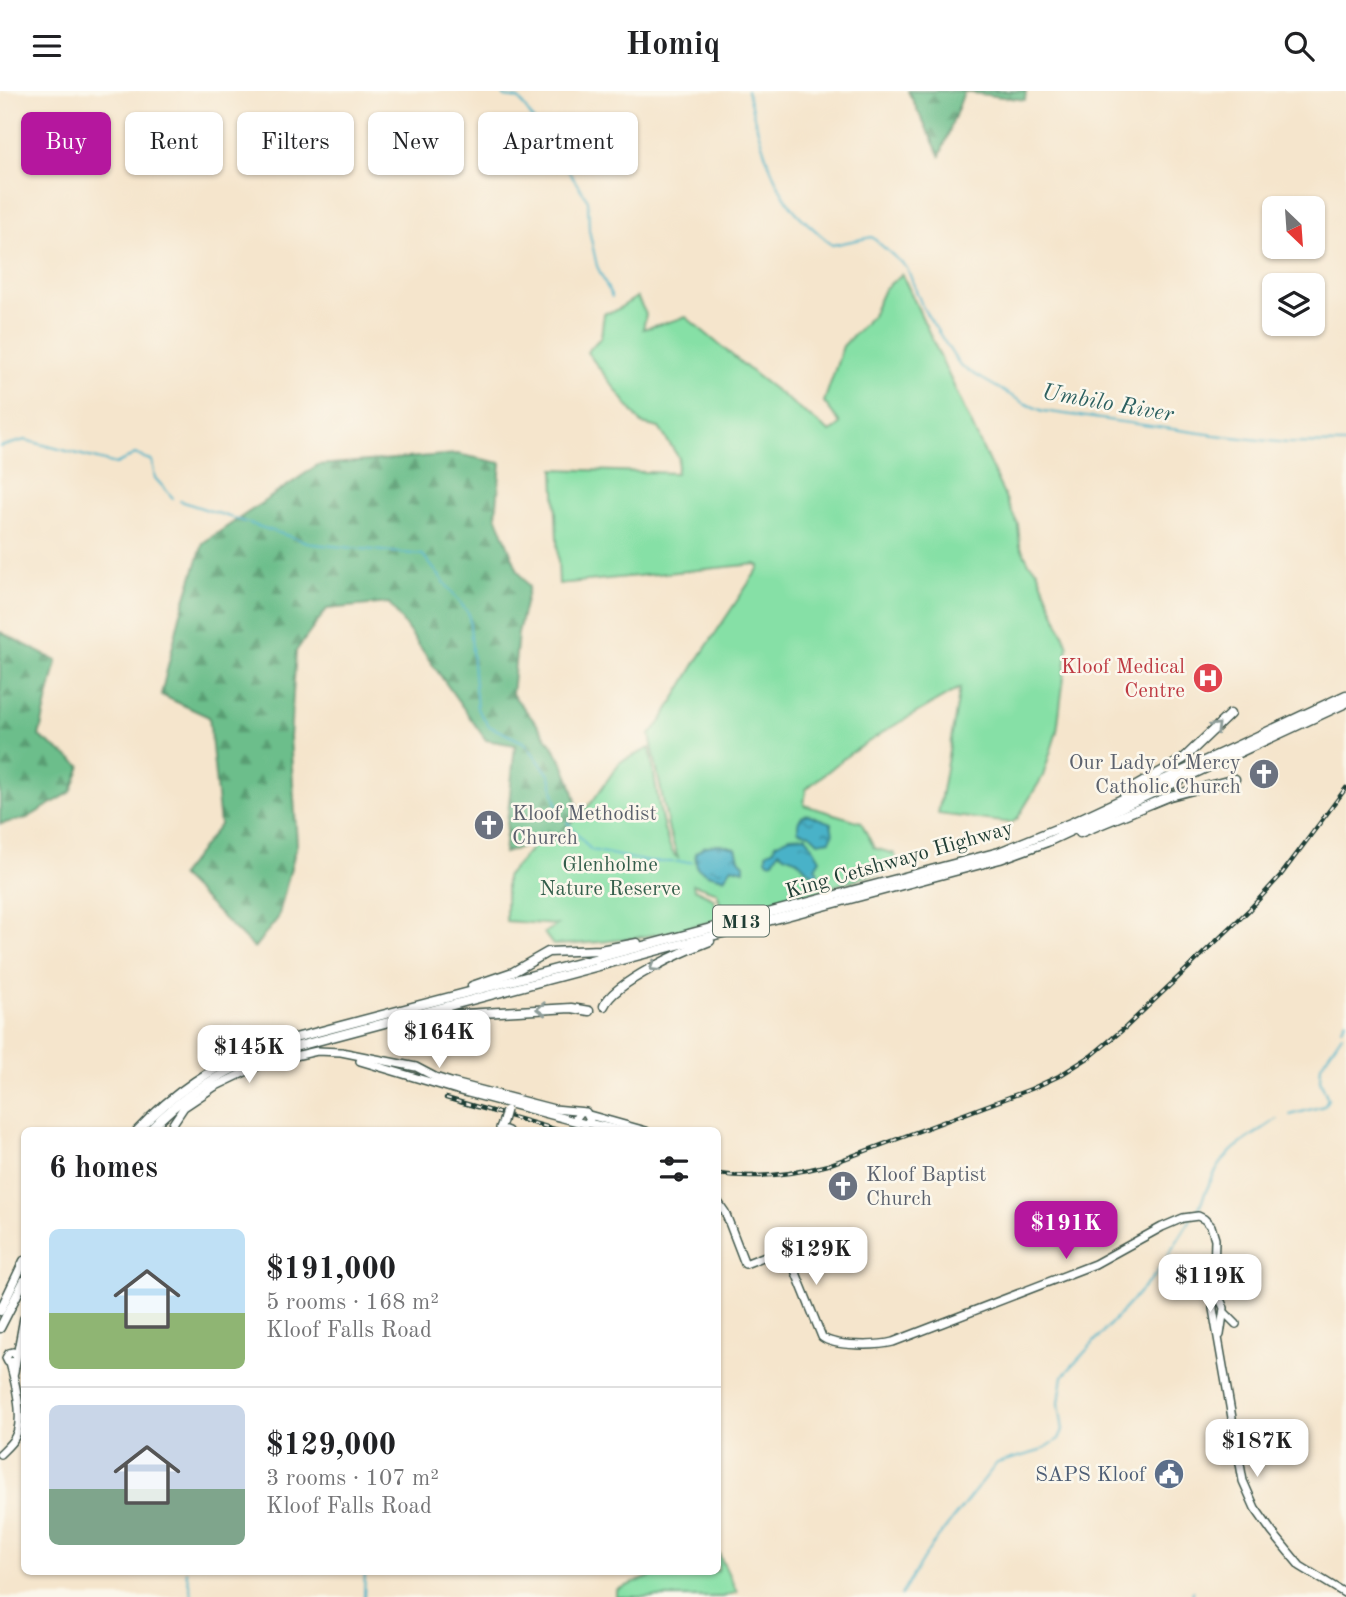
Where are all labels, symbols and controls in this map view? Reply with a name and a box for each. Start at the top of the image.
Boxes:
icon: menu [28,27,66,65]
icon: search [1280,27,1318,65]
text: Homiq [626,30,720,62]
chip: Buy [21,112,111,175]
chip: Rent [125,112,223,175]
chip: Filters [237,112,354,175]
chip: New [368,112,464,175]
chip: Apartment [478,112,638,175]
north arrow [1262,196,1325,259]
map controls [1262,196,1325,336]
button: layers [1262,273,1325,336]
water label: Umbilo River [1040,381,1177,427]
place label: Kloof Medical Centre [1061,657,1185,702]
hospital icon: Kloof Medical Centre [1191,661,1225,695]
one-way arrow [1208,723,1221,736]
place label: Our Lady of Mercy Catholic Church [1069,753,1241,798]
church icon: Our Lady of Mercy Catholic Church [1247,757,1281,791]
place label: Kloof Methodist Church [512,804,657,849]
church icon: Kloof Methodist Church [472,808,506,842]
street label: King Cetshwayo Highway [783,818,1016,903]
park label: Glenholme Nature Reserve [539,855,681,900]
road number: M13 [713,905,769,937]
one-way arrow [649,958,662,971]
one-way arrow [536,1002,547,1017]
pin: $164K [390,1011,488,1070]
text: $164K [403,1021,475,1044]
pin: $145K [200,1025,298,1085]
text: $145K [213,1036,285,1059]
icon: filters [655,1150,693,1188]
text: 6 homes [49,1154,158,1184]
place label: Kloof Baptist Church [866,1165,986,1210]
church icon: Kloof Baptist Church [826,1169,860,1203]
pin: $191K [1017,1201,1115,1261]
text: $191K [1030,1212,1102,1235]
pin: $129K [767,1227,865,1287]
text: $129K [780,1238,852,1261]
text: $191,000 [266,1255,396,1285]
pin: $119K [1161,1255,1259,1314]
icon: home [105,1257,189,1341]
text: $119K [1174,1265,1246,1288]
text: 5 rooms · 168 m² [266,1291,439,1314]
text: Kloof Falls Road [266,1319,432,1342]
pin: $187K [1208,1419,1306,1479]
text: $187K [1221,1430,1293,1453]
text: $129,000 [266,1431,396,1461]
icon: home [105,1433,189,1517]
public building icon: SAPS Kloof [1152,1457,1186,1491]
place label: SAPS Kloof [1035,1465,1147,1486]
text: 3 rooms · 107 m² [266,1467,439,1490]
text: Kloof Falls Road [266,1495,432,1518]

